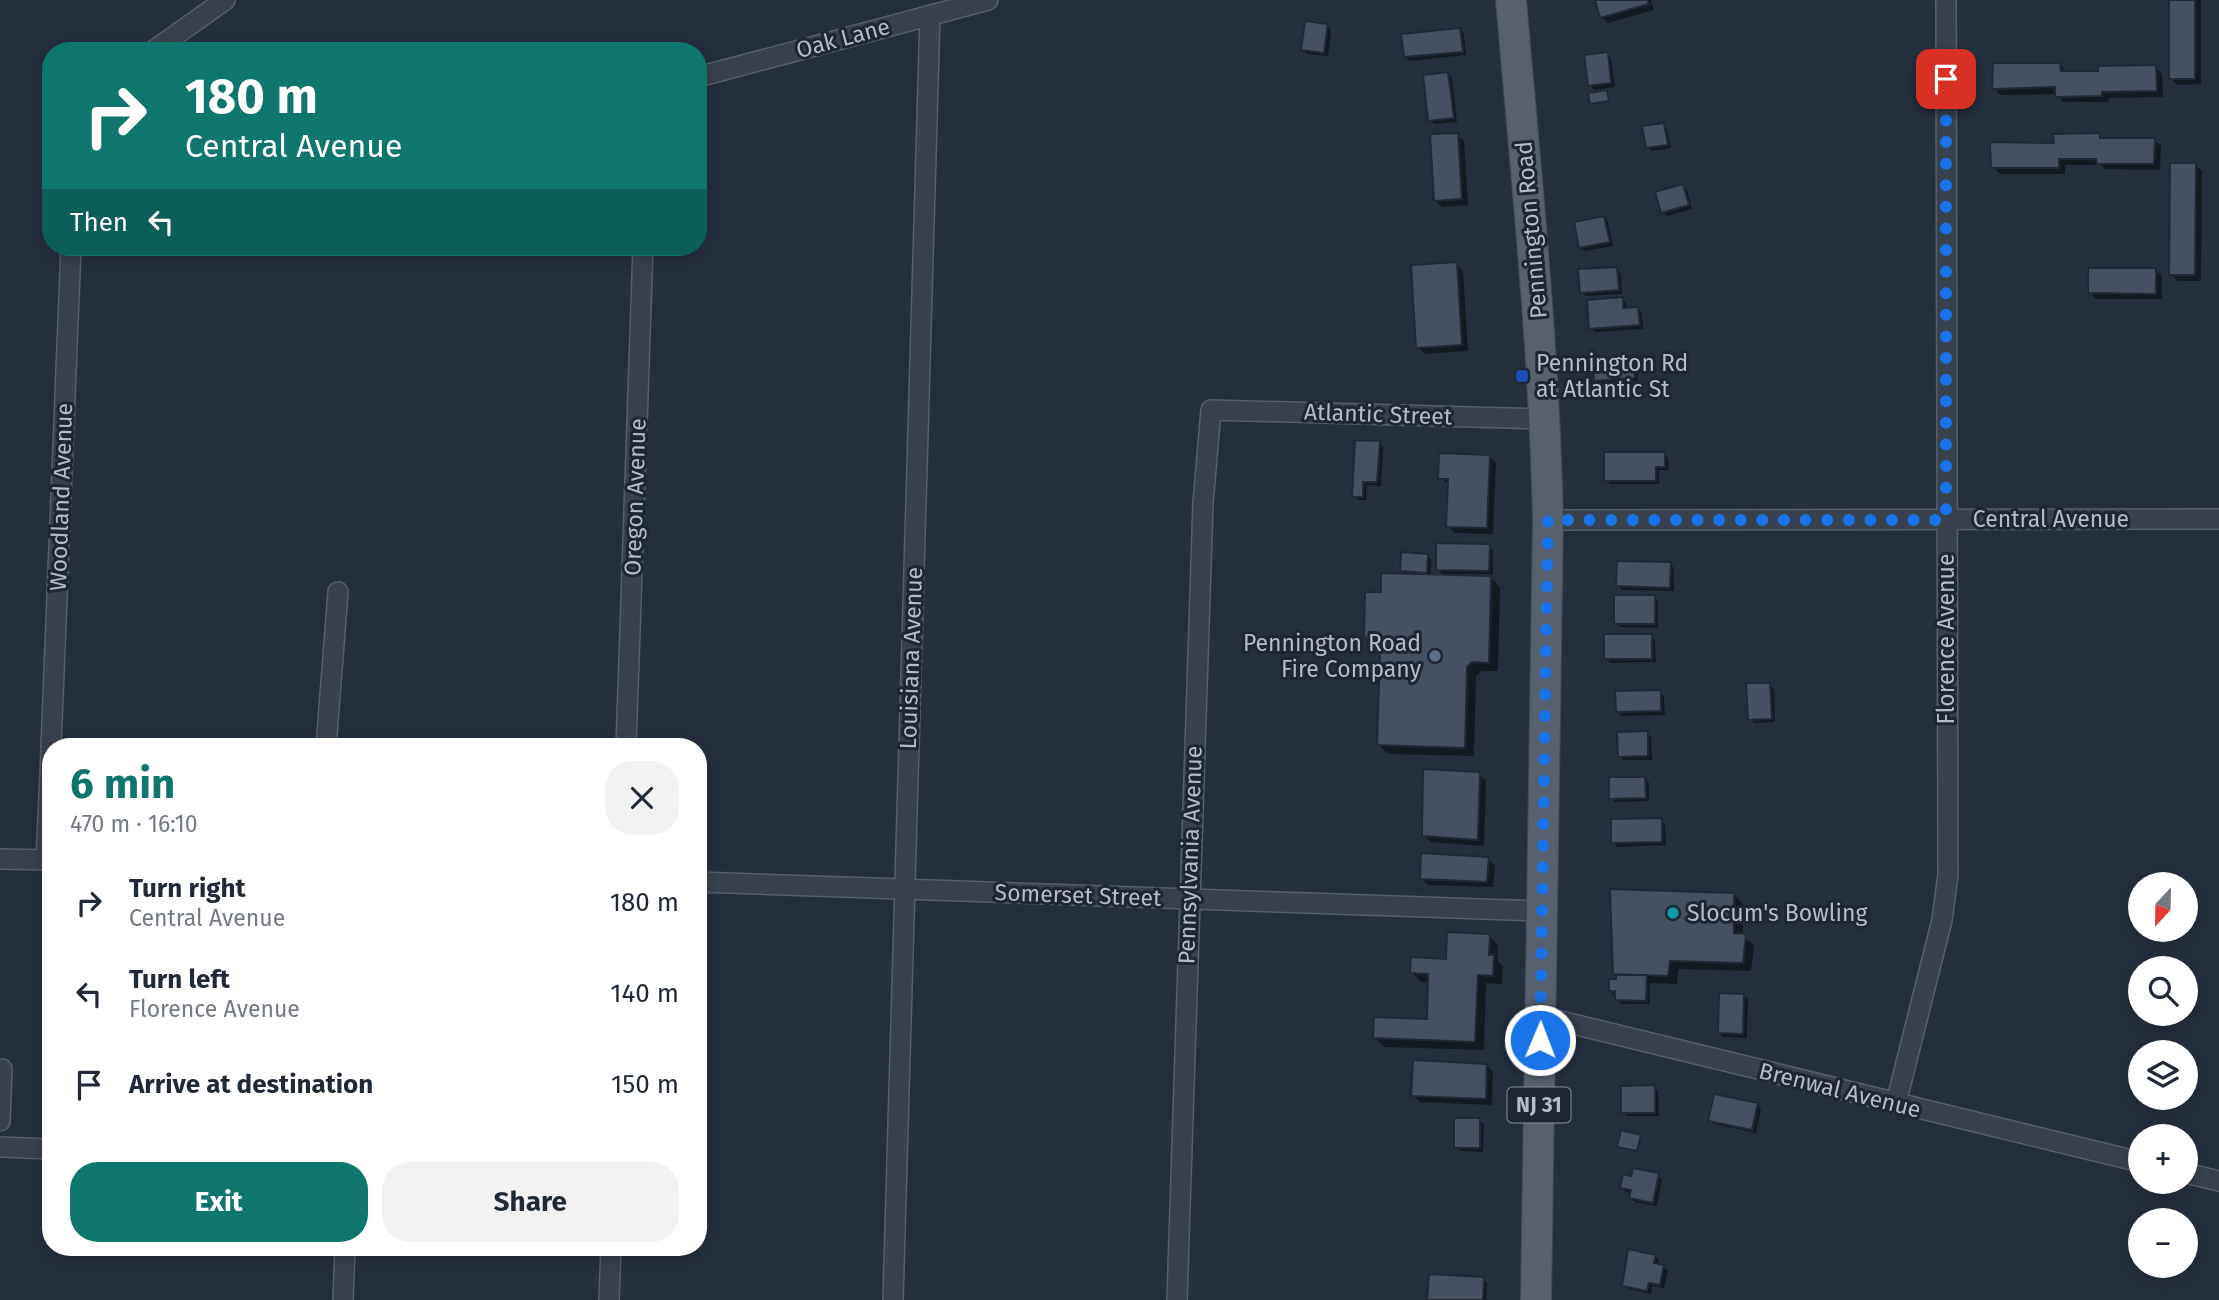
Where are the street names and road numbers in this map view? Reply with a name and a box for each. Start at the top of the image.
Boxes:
street label: Oak Lane [793,12,893,64]
street label: Pennington Road [1509,140,1553,320]
street label: Atlantic Street [1303,397,1453,431]
street label: Woodland Avenue [44,402,78,592]
street label: Oregon Avenue [618,418,652,576]
street label: Central Avenue [1973,505,2129,533]
street label: Florence Avenue [1932,554,1960,724]
street label: Louisiana Avenue [894,566,928,750]
street label: Pennsylvania Avenue [1172,745,1208,965]
street label: Somerset Street [994,878,1163,912]
street label: Brenwal Avenue [1756,1056,1924,1124]
road number: NJ 31 [1508,1088,1570,1122]

